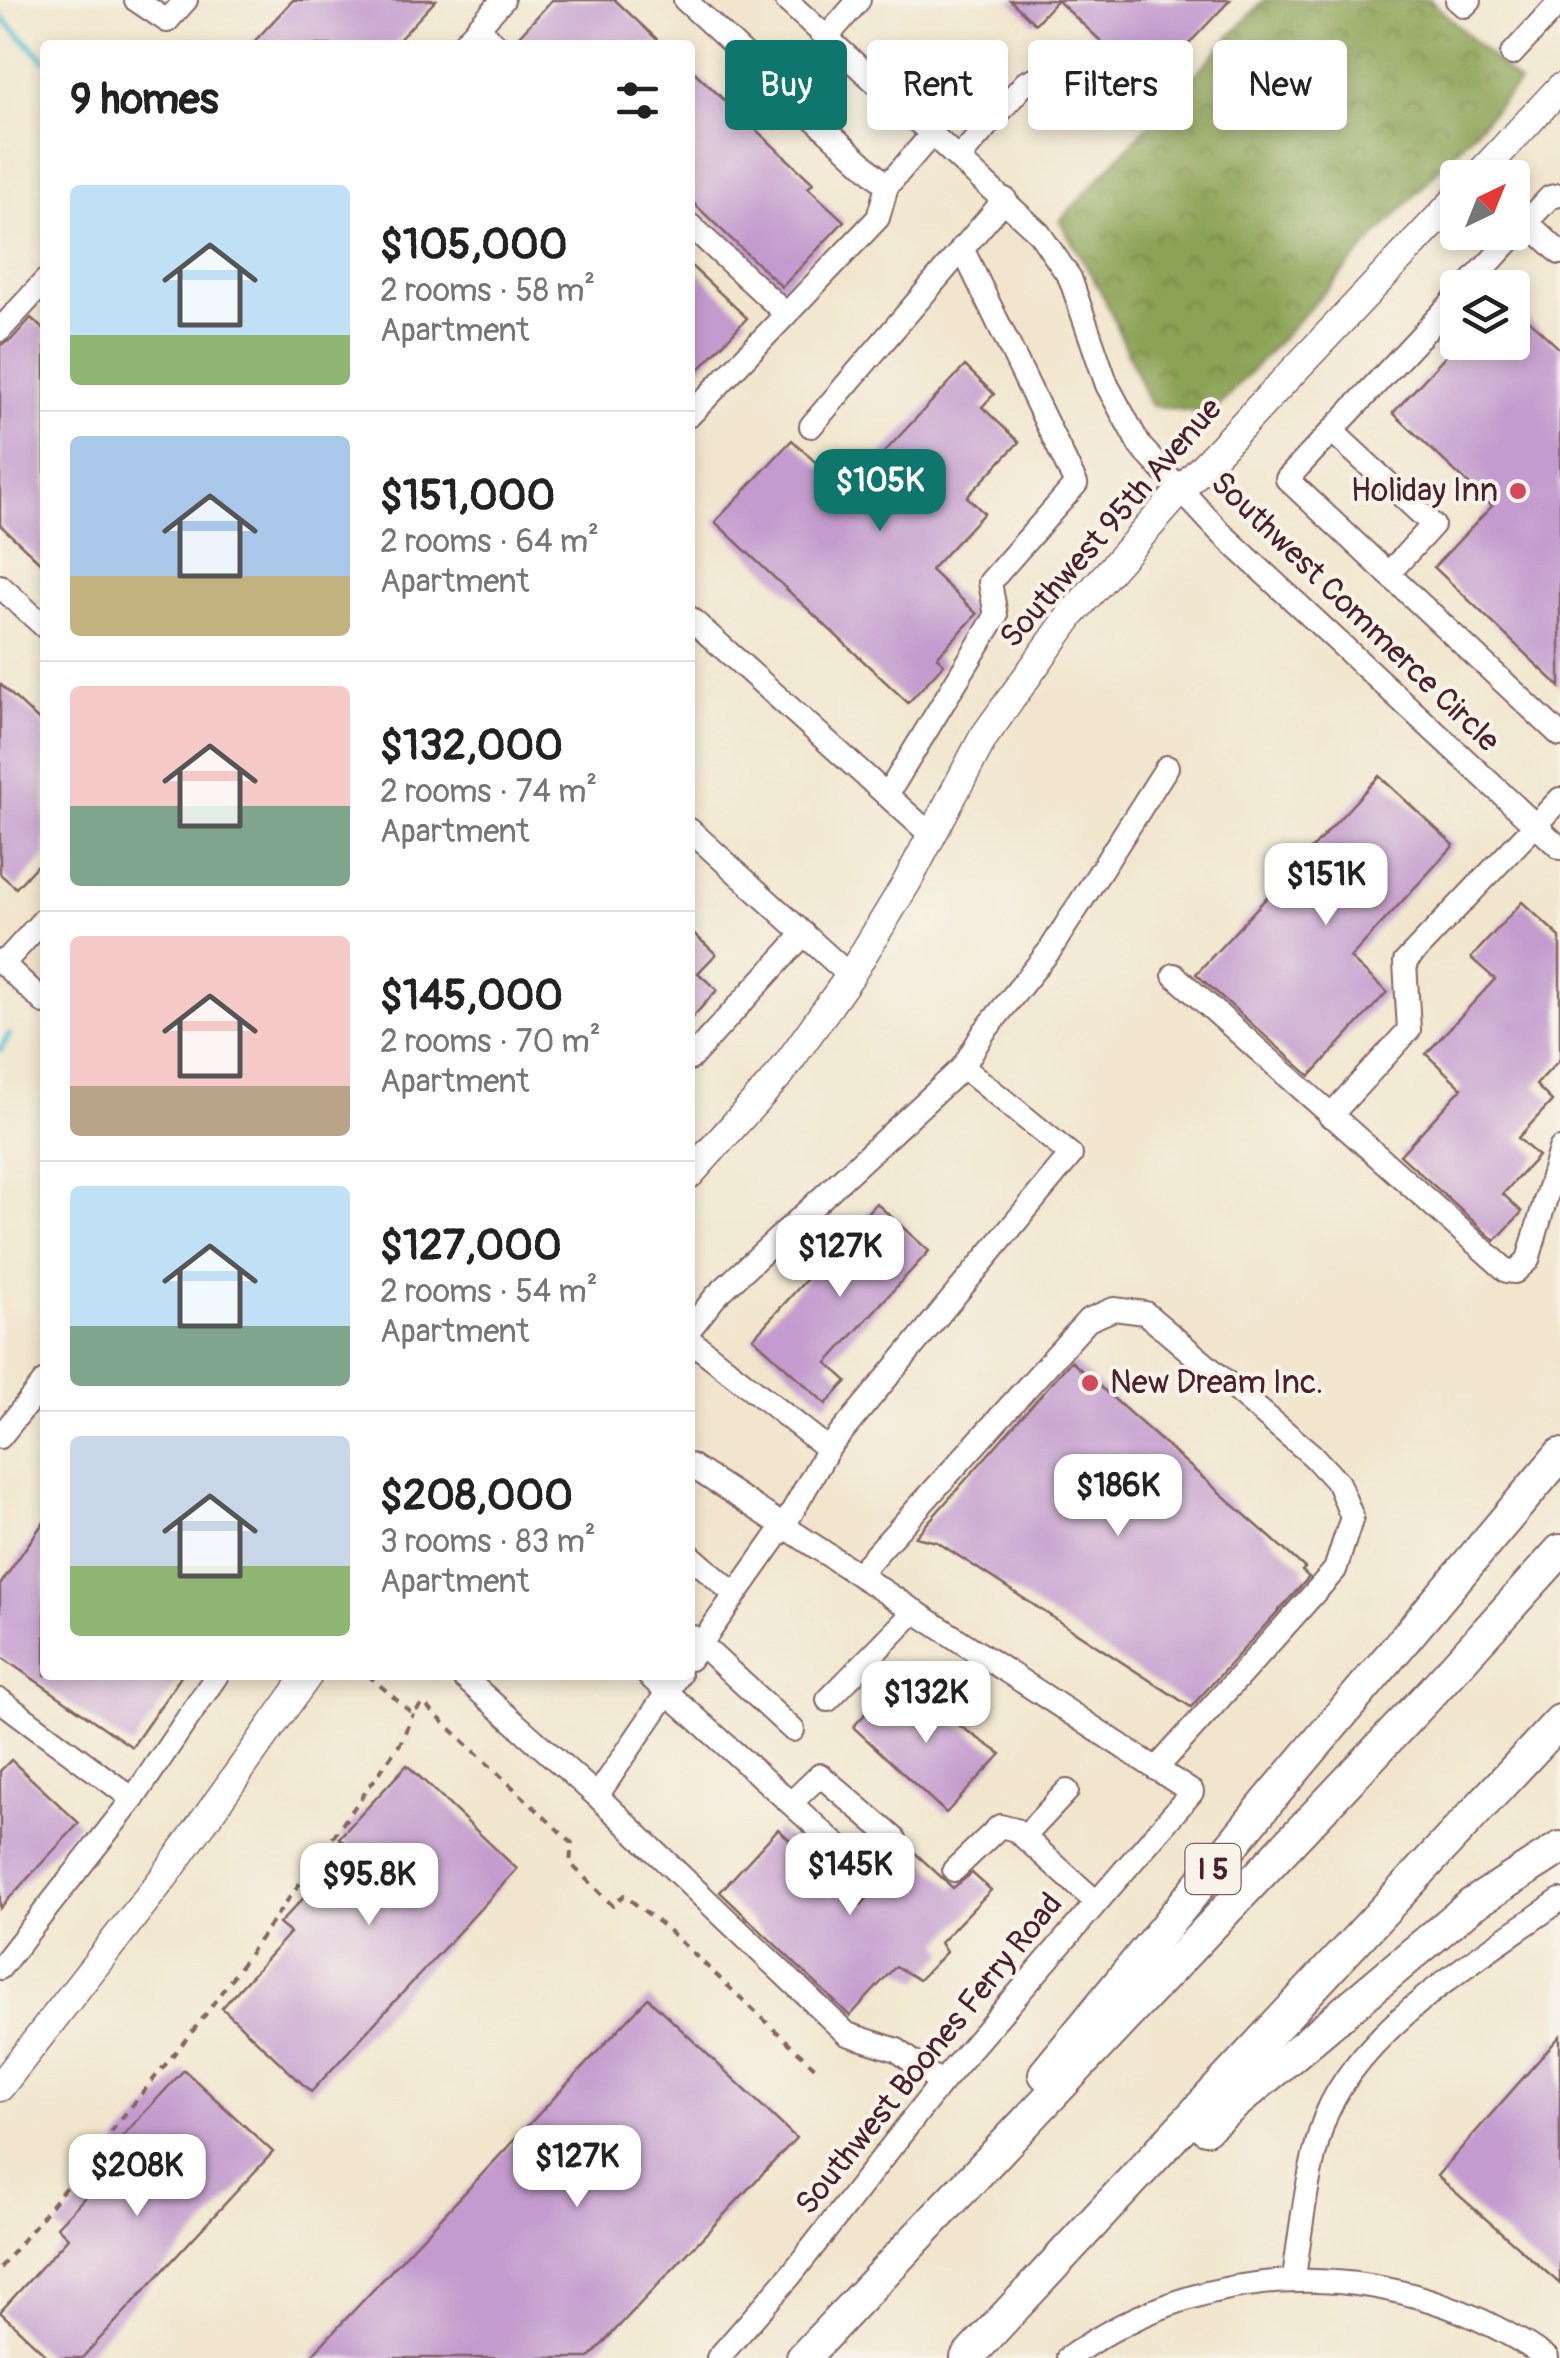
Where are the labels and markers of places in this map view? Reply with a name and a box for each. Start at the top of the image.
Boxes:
pin: $105K [810,449,950,534]
place label: Holiday Inn [1351,471,1498,511]
marker: Holiday Inn [1507,480,1529,502]
pin: $151K [1256,843,1396,928]
pin: $127K [770,1215,910,1300]
place label: New Dream Inc. [1110,1363,1323,1403]
marker: New Dream Inc. [1079,1372,1101,1394]
pin: $186K [1048,1454,1188,1539]
pin: $132K [856,1661,996,1746]
pin: $145K [780,1833,920,1918]
pin: $95.8K [288,1843,450,1928]
pin: $127K [507,2125,647,2210]
pin: $208K [67,2134,207,2219]

